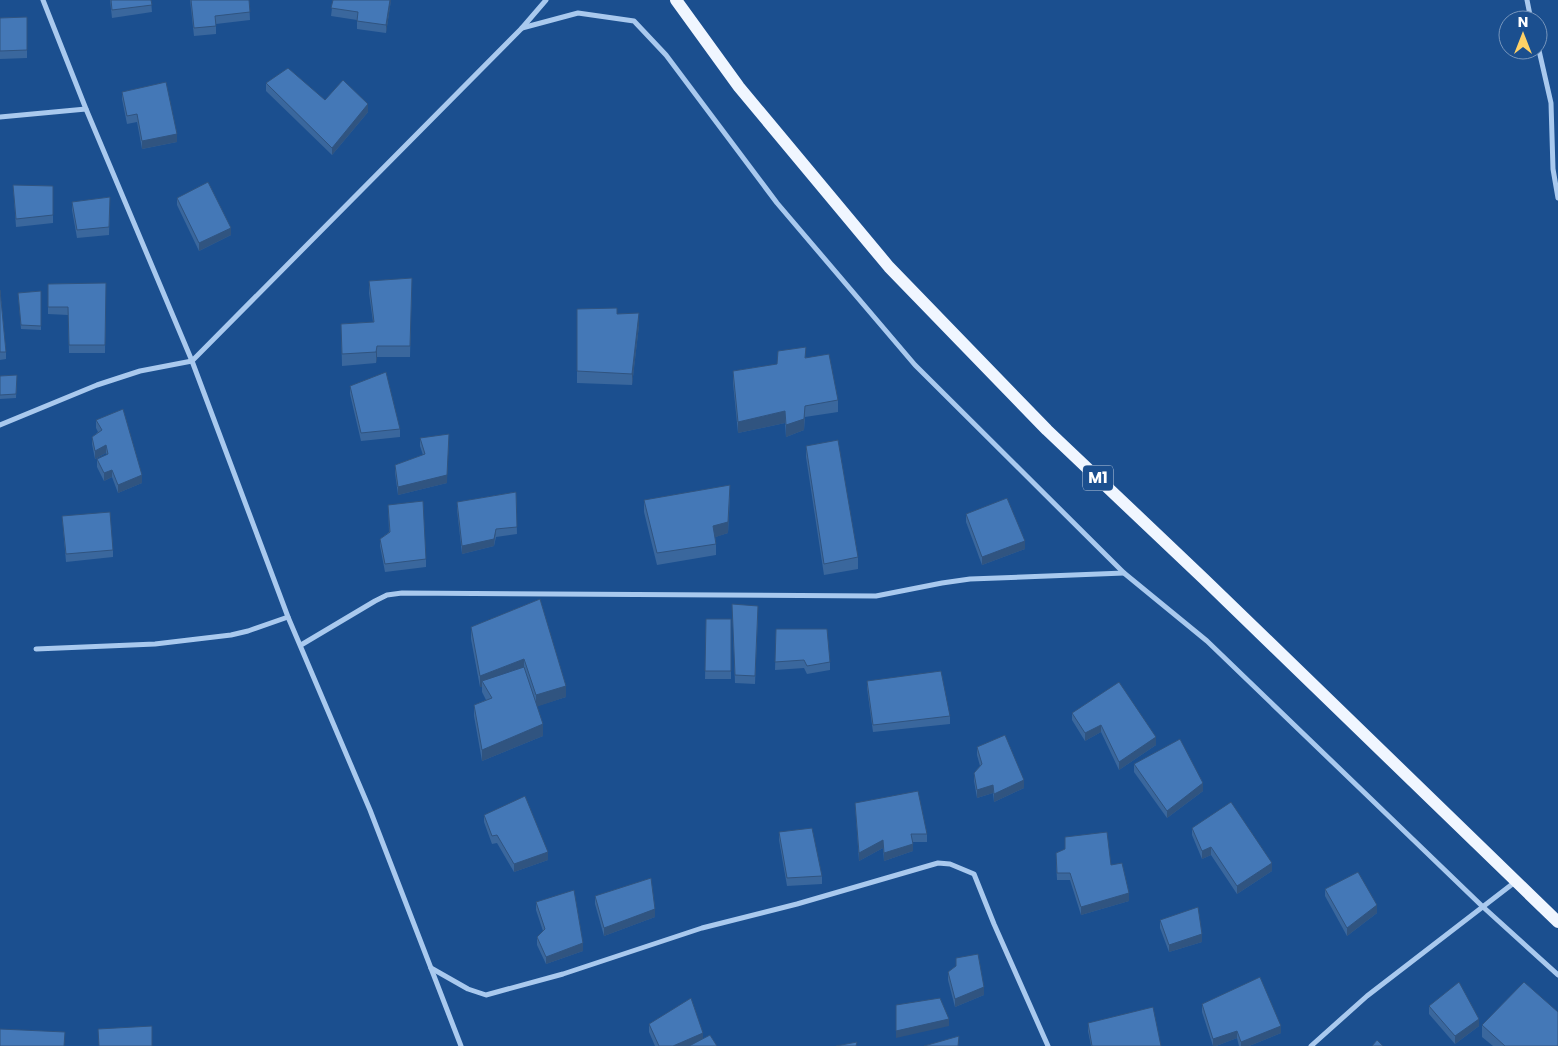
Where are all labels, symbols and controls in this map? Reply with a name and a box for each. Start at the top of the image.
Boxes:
north arrow [1498,10,1548,60]
text: N [1518,12,1528,32]
road number: M1 [1083,466,1113,490]

